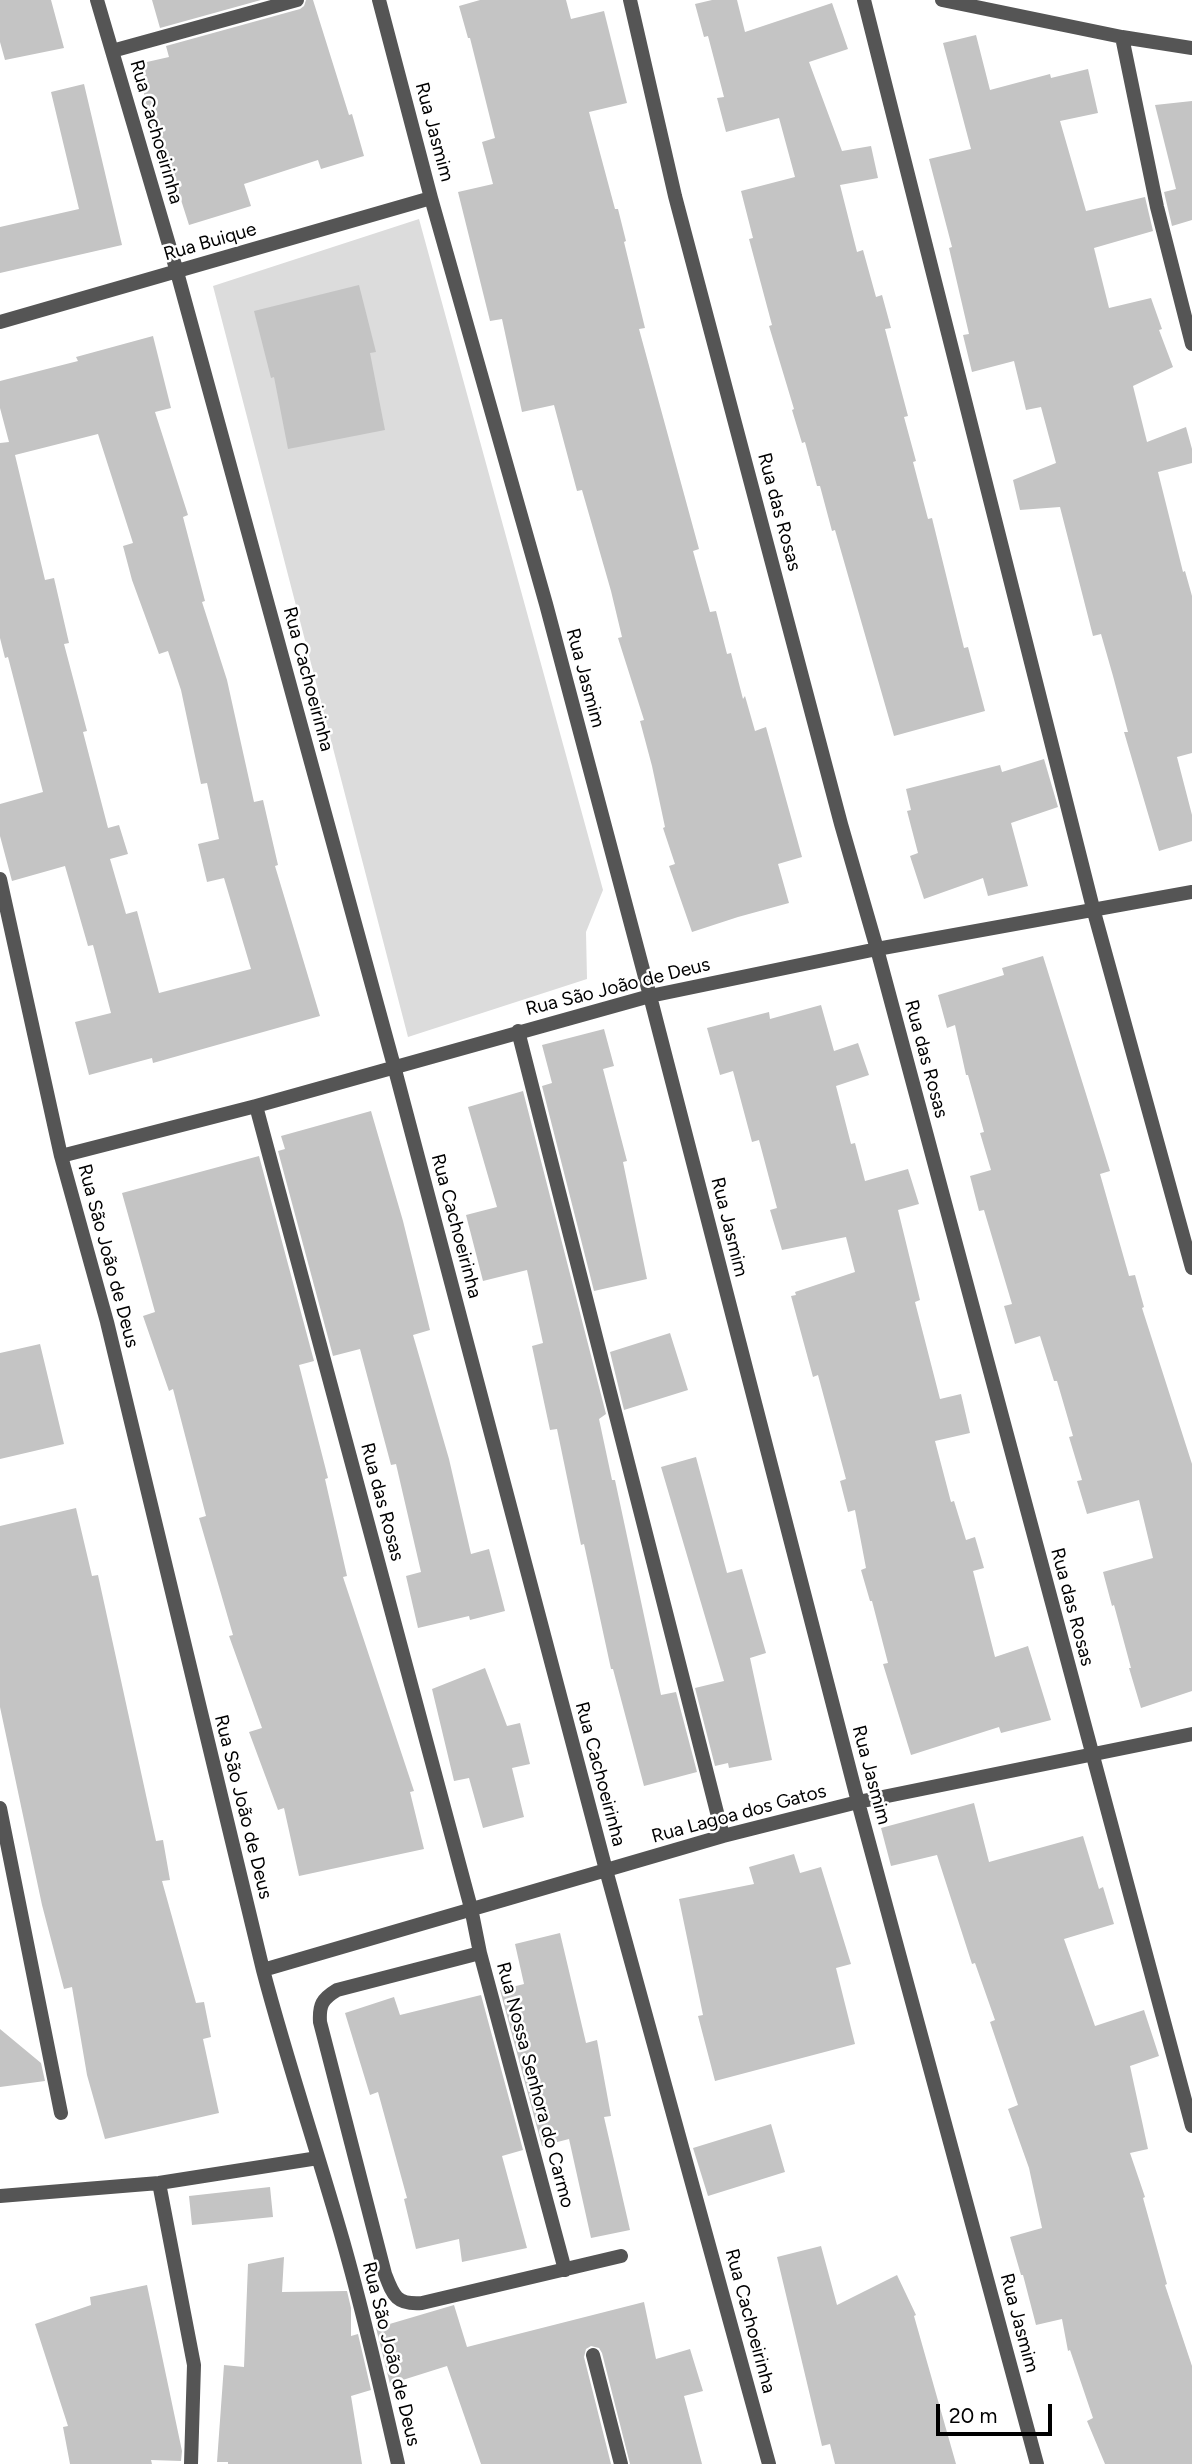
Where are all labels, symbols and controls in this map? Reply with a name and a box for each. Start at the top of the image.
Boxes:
street label: Rua Cachoeirinha [125,57,187,207]
street label: Rua Jasmim [410,80,458,184]
street label: Rua Buique [161,218,259,266]
street label: Rua das Rosas [752,450,806,574]
street label: Rua Cachoeirinha [278,604,338,754]
street label: Rua Jasmim [561,626,609,730]
street label: Rua São João de Deus [523,953,713,1021]
street label: Rua das Rosas [899,997,953,1121]
street label: Rua Cachoeirinha [426,1151,486,1301]
street label: Rua São João de Deus [73,1162,143,1350]
street label: Rua Jasmim [706,1175,752,1279]
street label: Rua das Rosas [355,1440,409,1564]
street label: Rua das Rosas [1045,1545,1099,1669]
street label: Rua Cachoeirinha [570,1699,630,1849]
street label: Rua São João de Deus [209,1712,277,1902]
street label: Rua Jasmim [847,1723,895,1827]
street label: Rua Lagoa dos Gatos [649,1780,829,1848]
street label: Rua Nossa Senhora do Carmo [491,1960,579,2210]
street label: Rua Cachoeirinha [720,2246,780,2396]
street label: Rua São João de Deus [357,2259,425,2449]
street label: Rua Jasmim [995,2271,1043,2375]
scale bar [940,2390,1056,2434]
text: 20 m [949,2403,997,2428]

